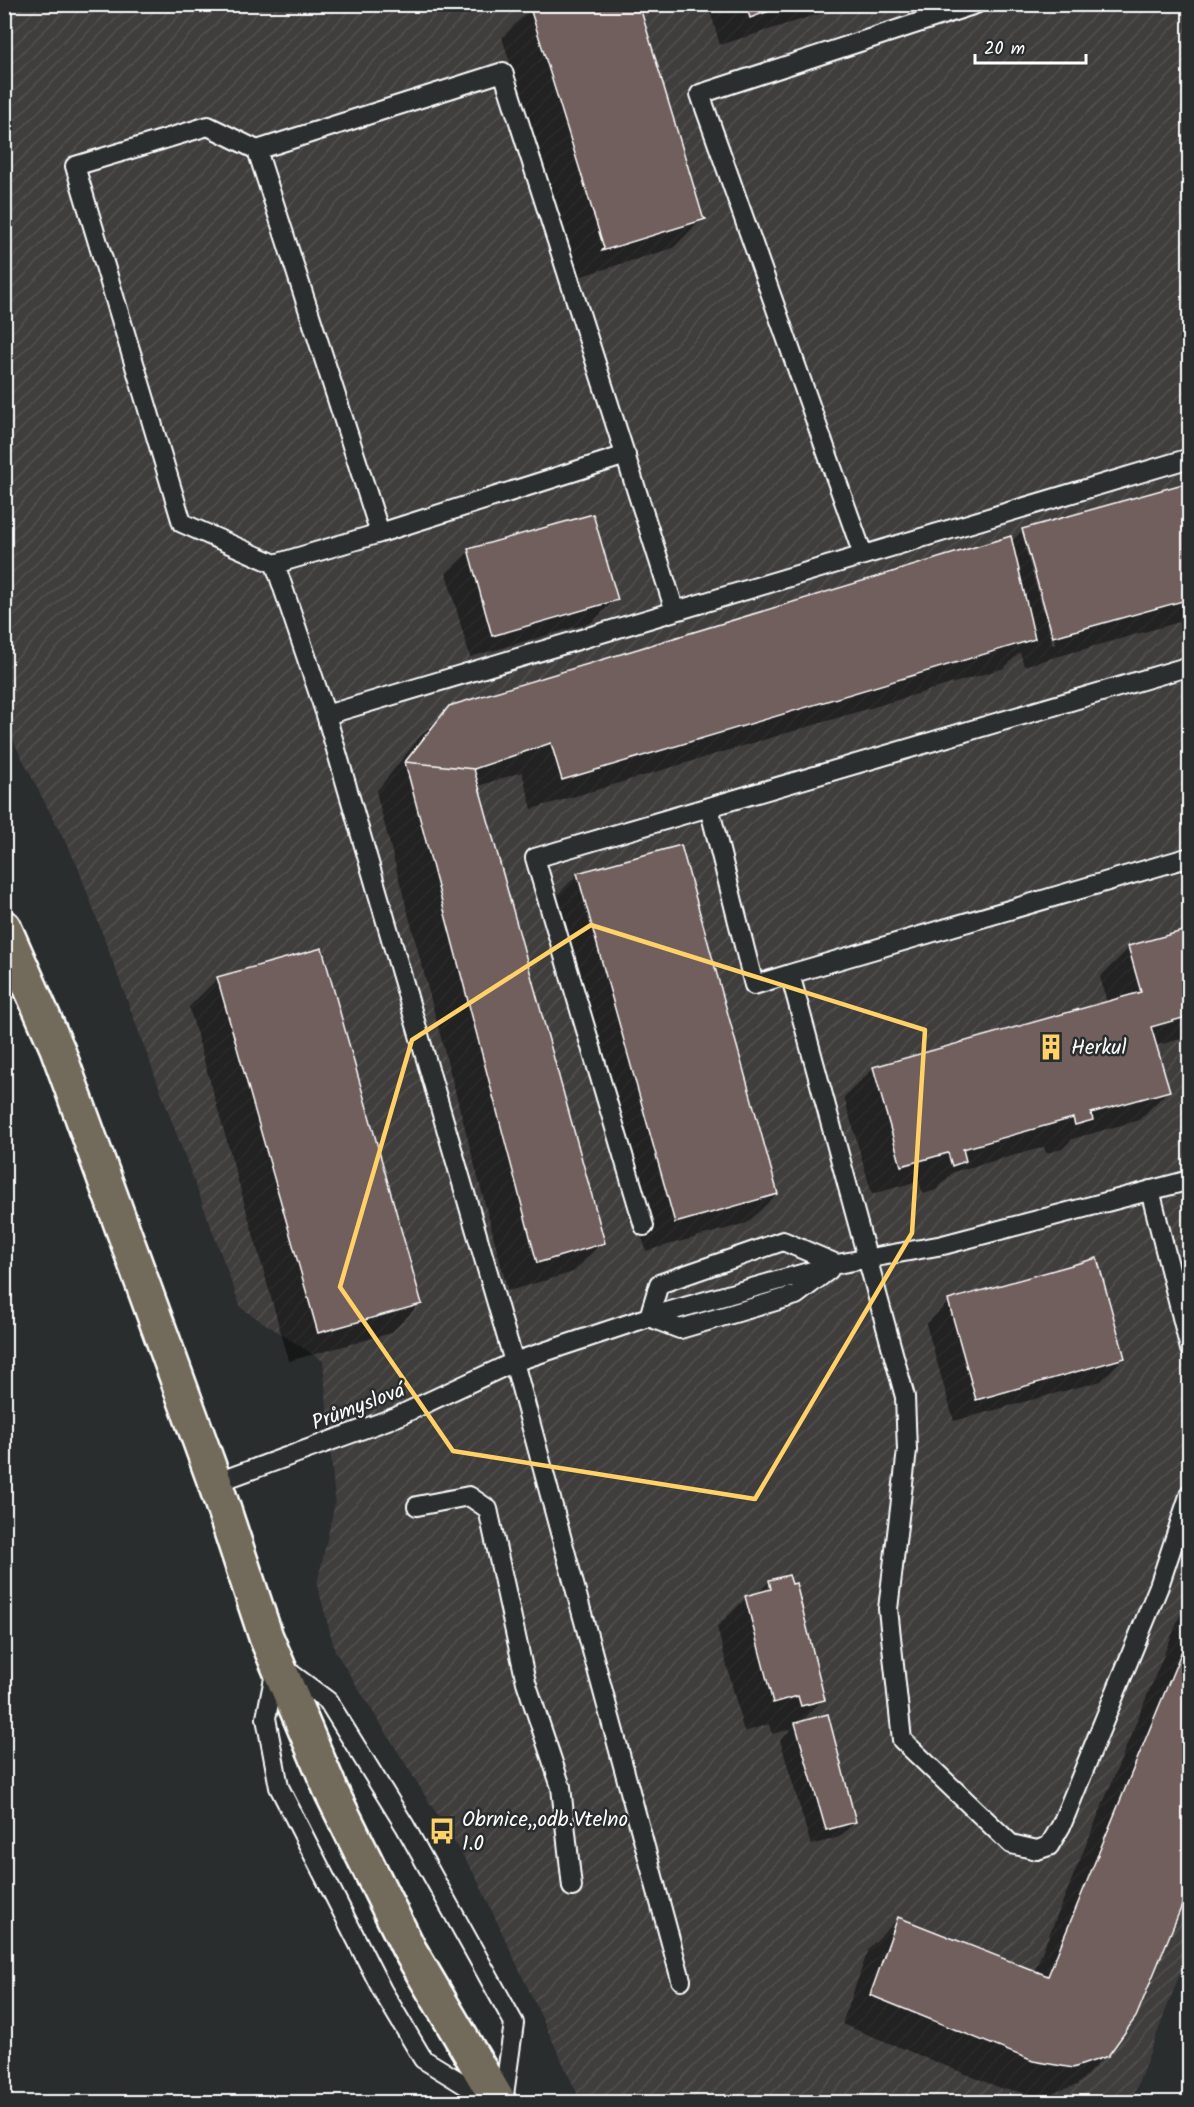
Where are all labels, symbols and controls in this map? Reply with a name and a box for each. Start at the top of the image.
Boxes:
scale bar [975,27,1086,65]
text: 20 m [984,35,1025,64]
building icon: Herkul [1036,1032,1066,1062]
place label: Herkul [1071,1032,1127,1065]
street label: Průmyslová [307,1374,412,1440]
place label: Obrnice,,odb.Vtelno 1.0 [462,1804,628,1861]
bus stop icon: Obrnice,,odb.Vtelno 1.0 [427,1816,457,1846]

